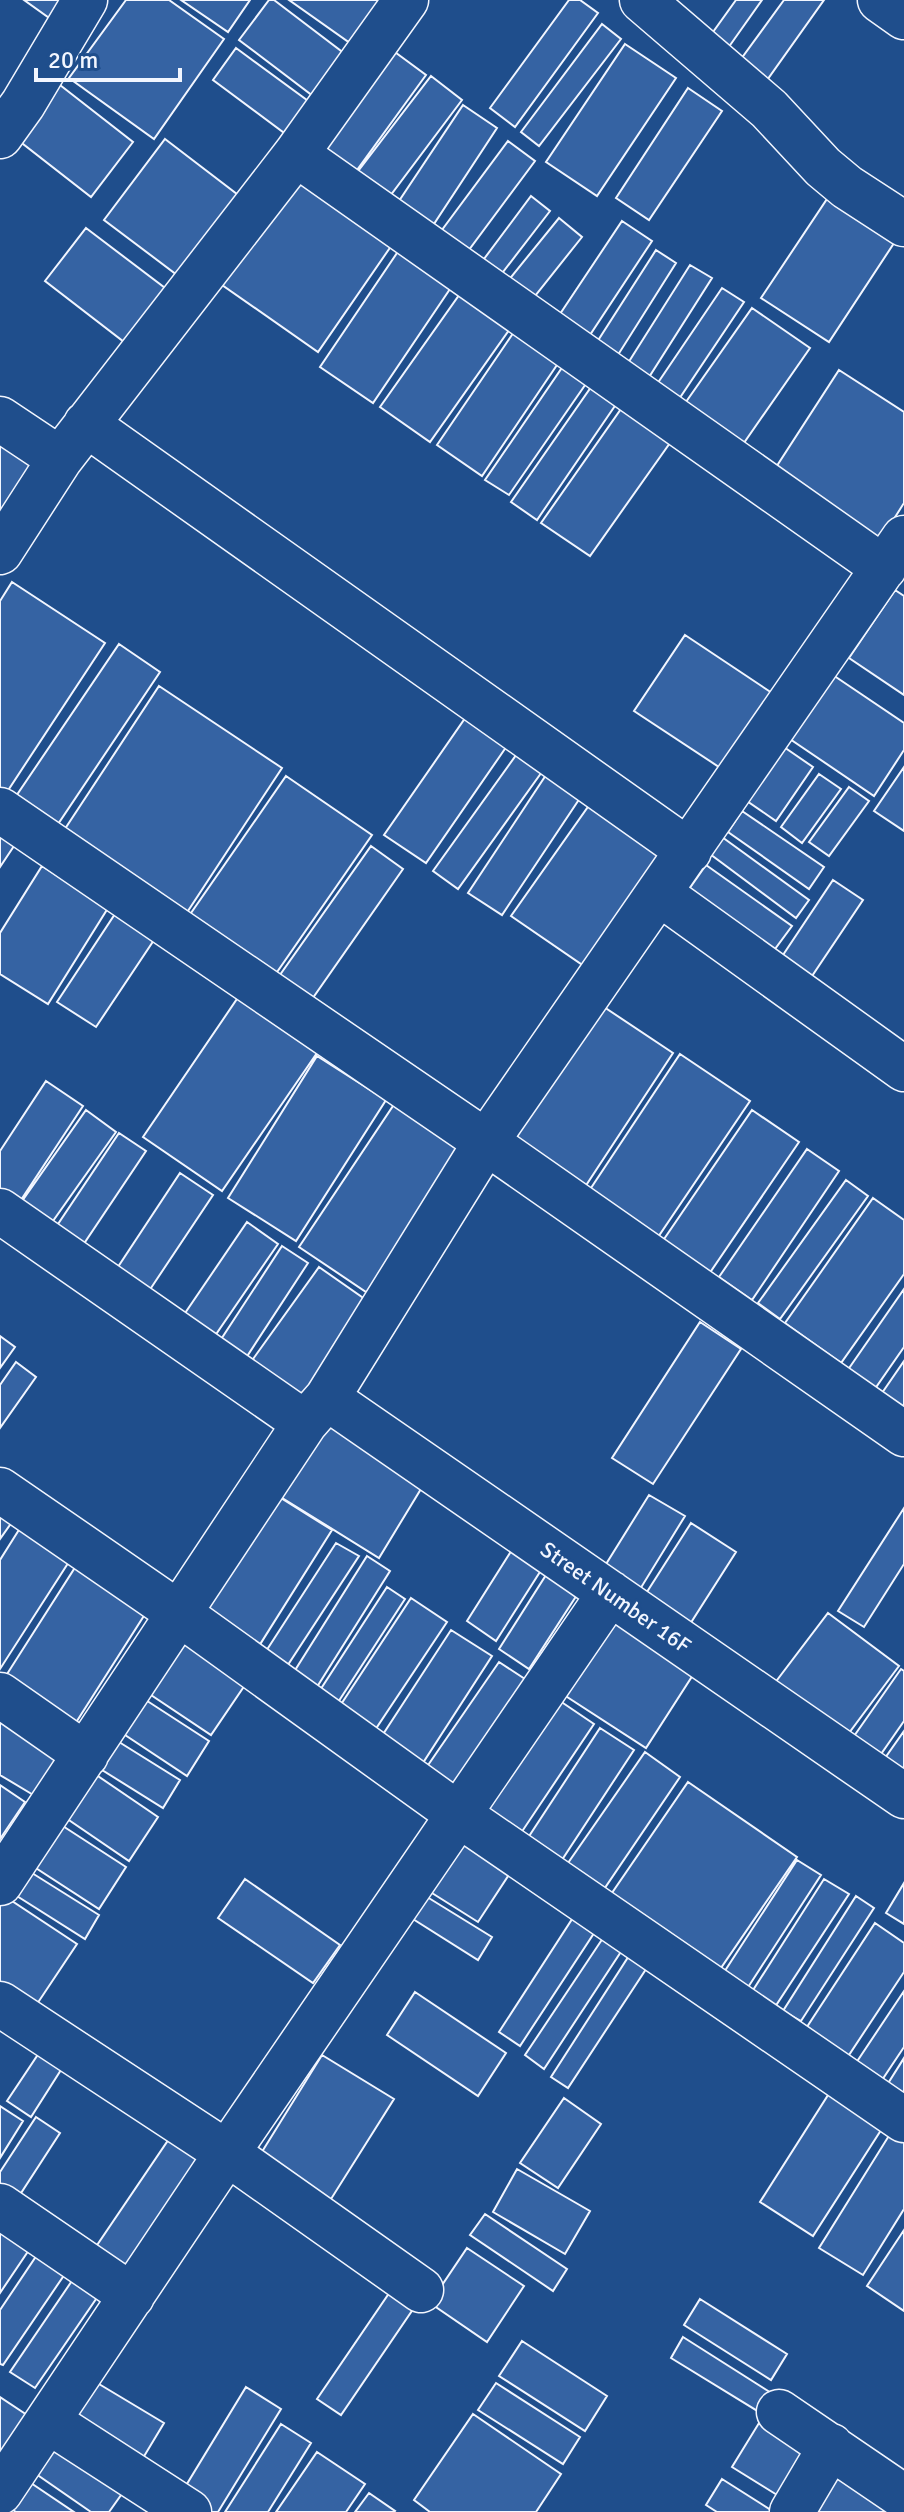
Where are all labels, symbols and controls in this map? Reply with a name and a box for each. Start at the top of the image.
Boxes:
scale bar [36,32,180,82]
text: 20 m [48,45,98,75]
street label: Street Number 16F [535,1535,696,1659]

